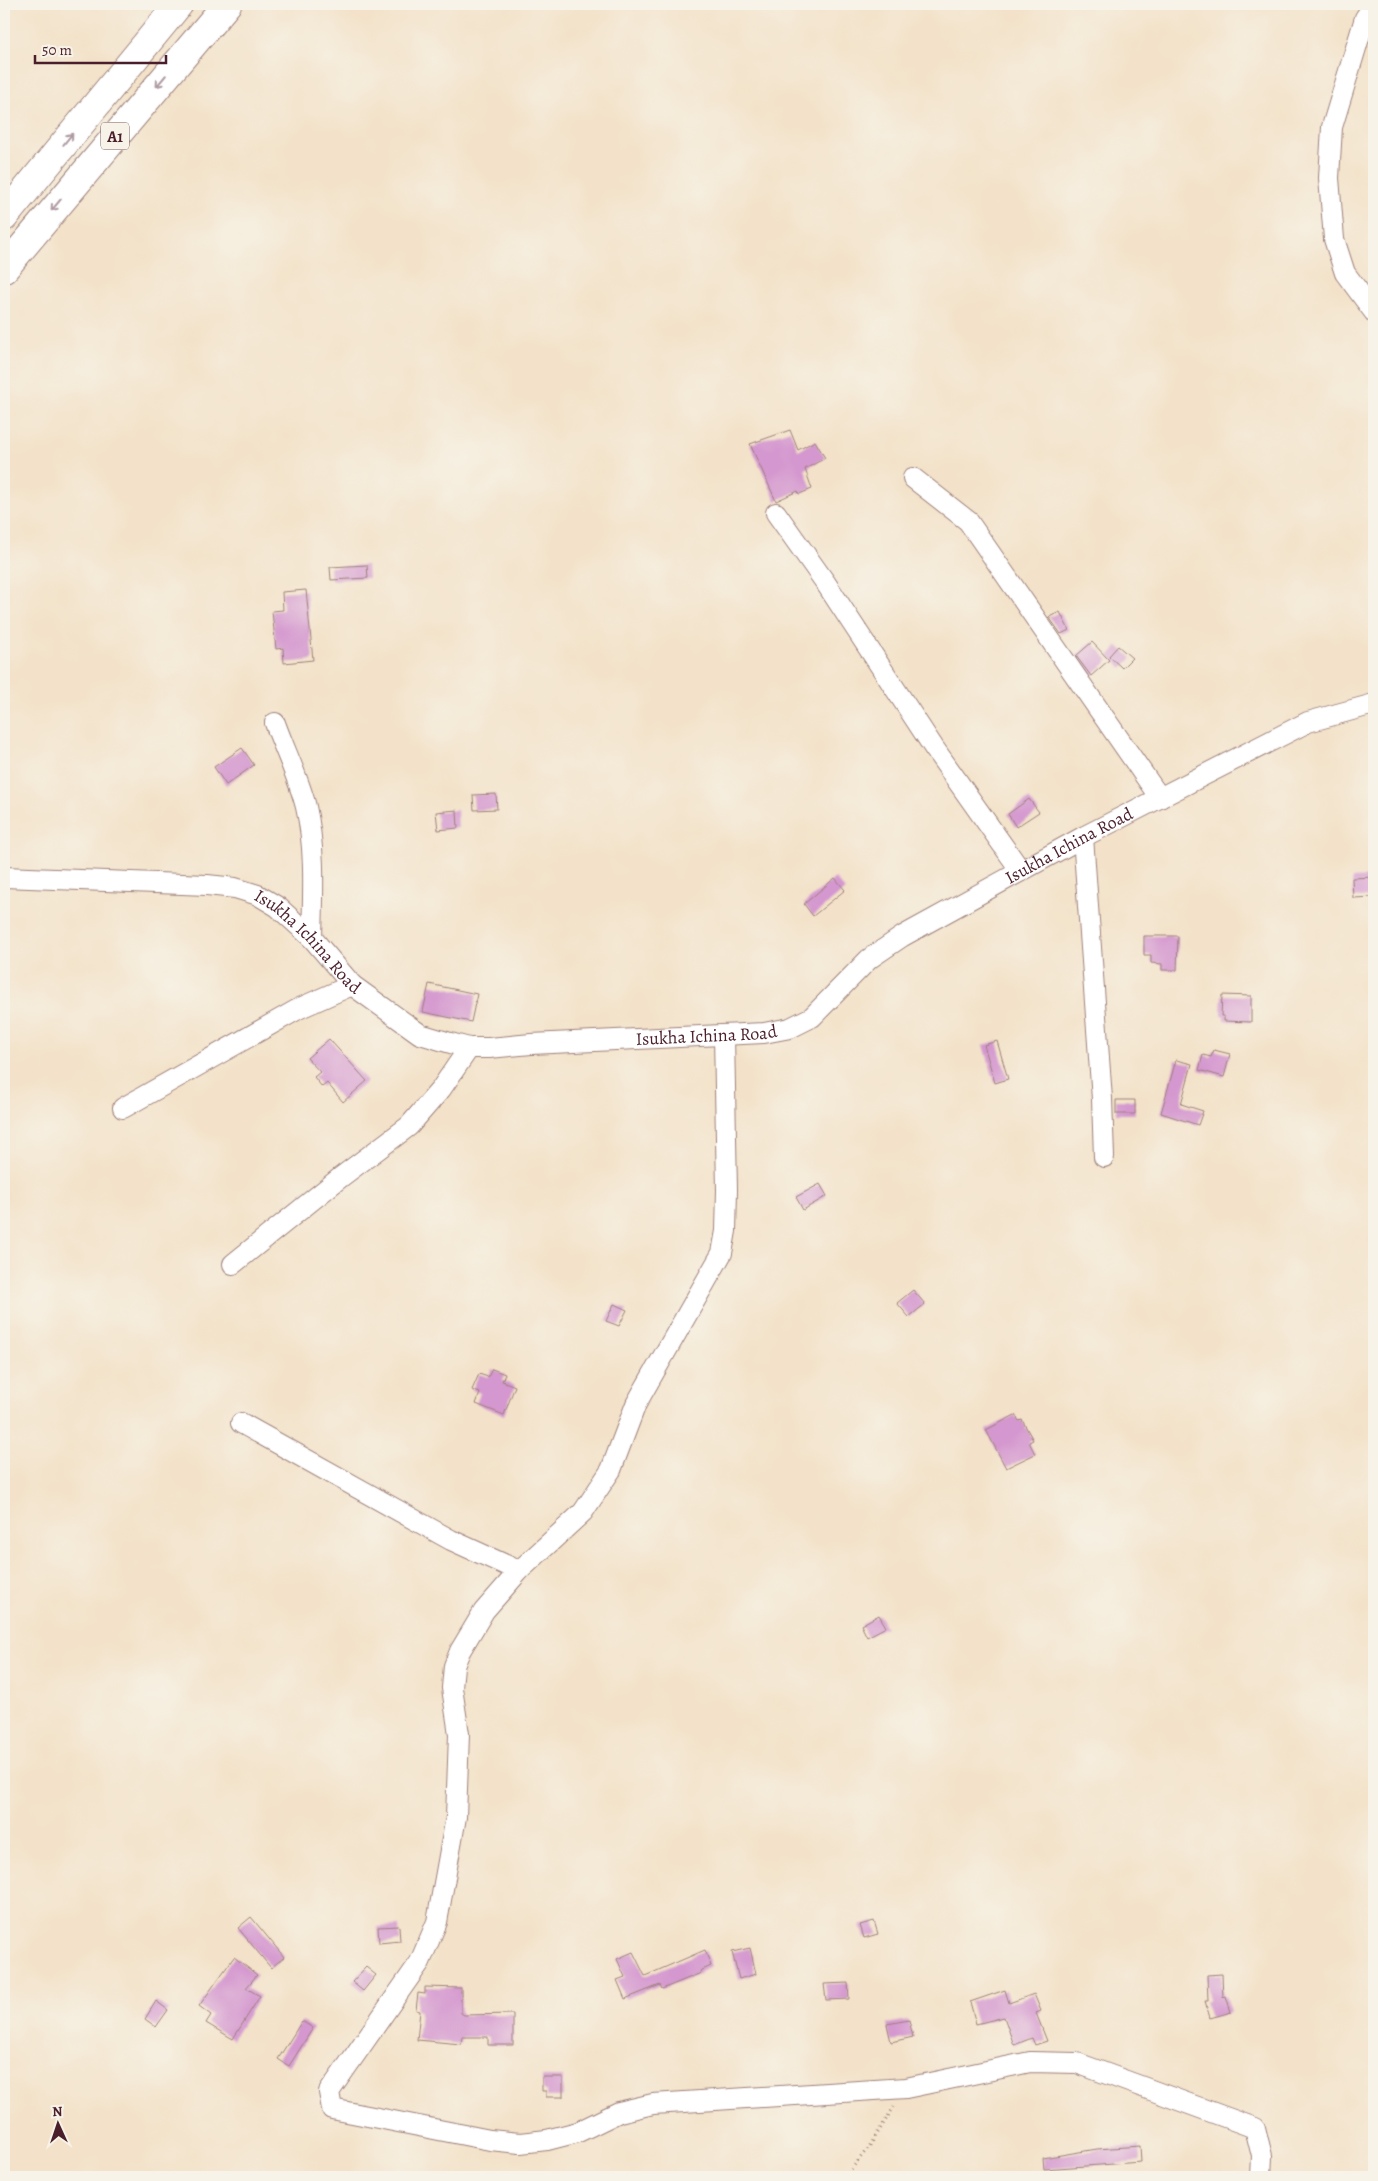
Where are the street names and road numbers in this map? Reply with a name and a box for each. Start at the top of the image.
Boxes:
road number: A1 [101,122,129,150]
street label: Isukha Ichina Road [1001,801,1137,890]
street label: Isukha Ichina Road [250,884,366,1000]
street label: Isukha Ichina Road [635,1019,779,1051]

